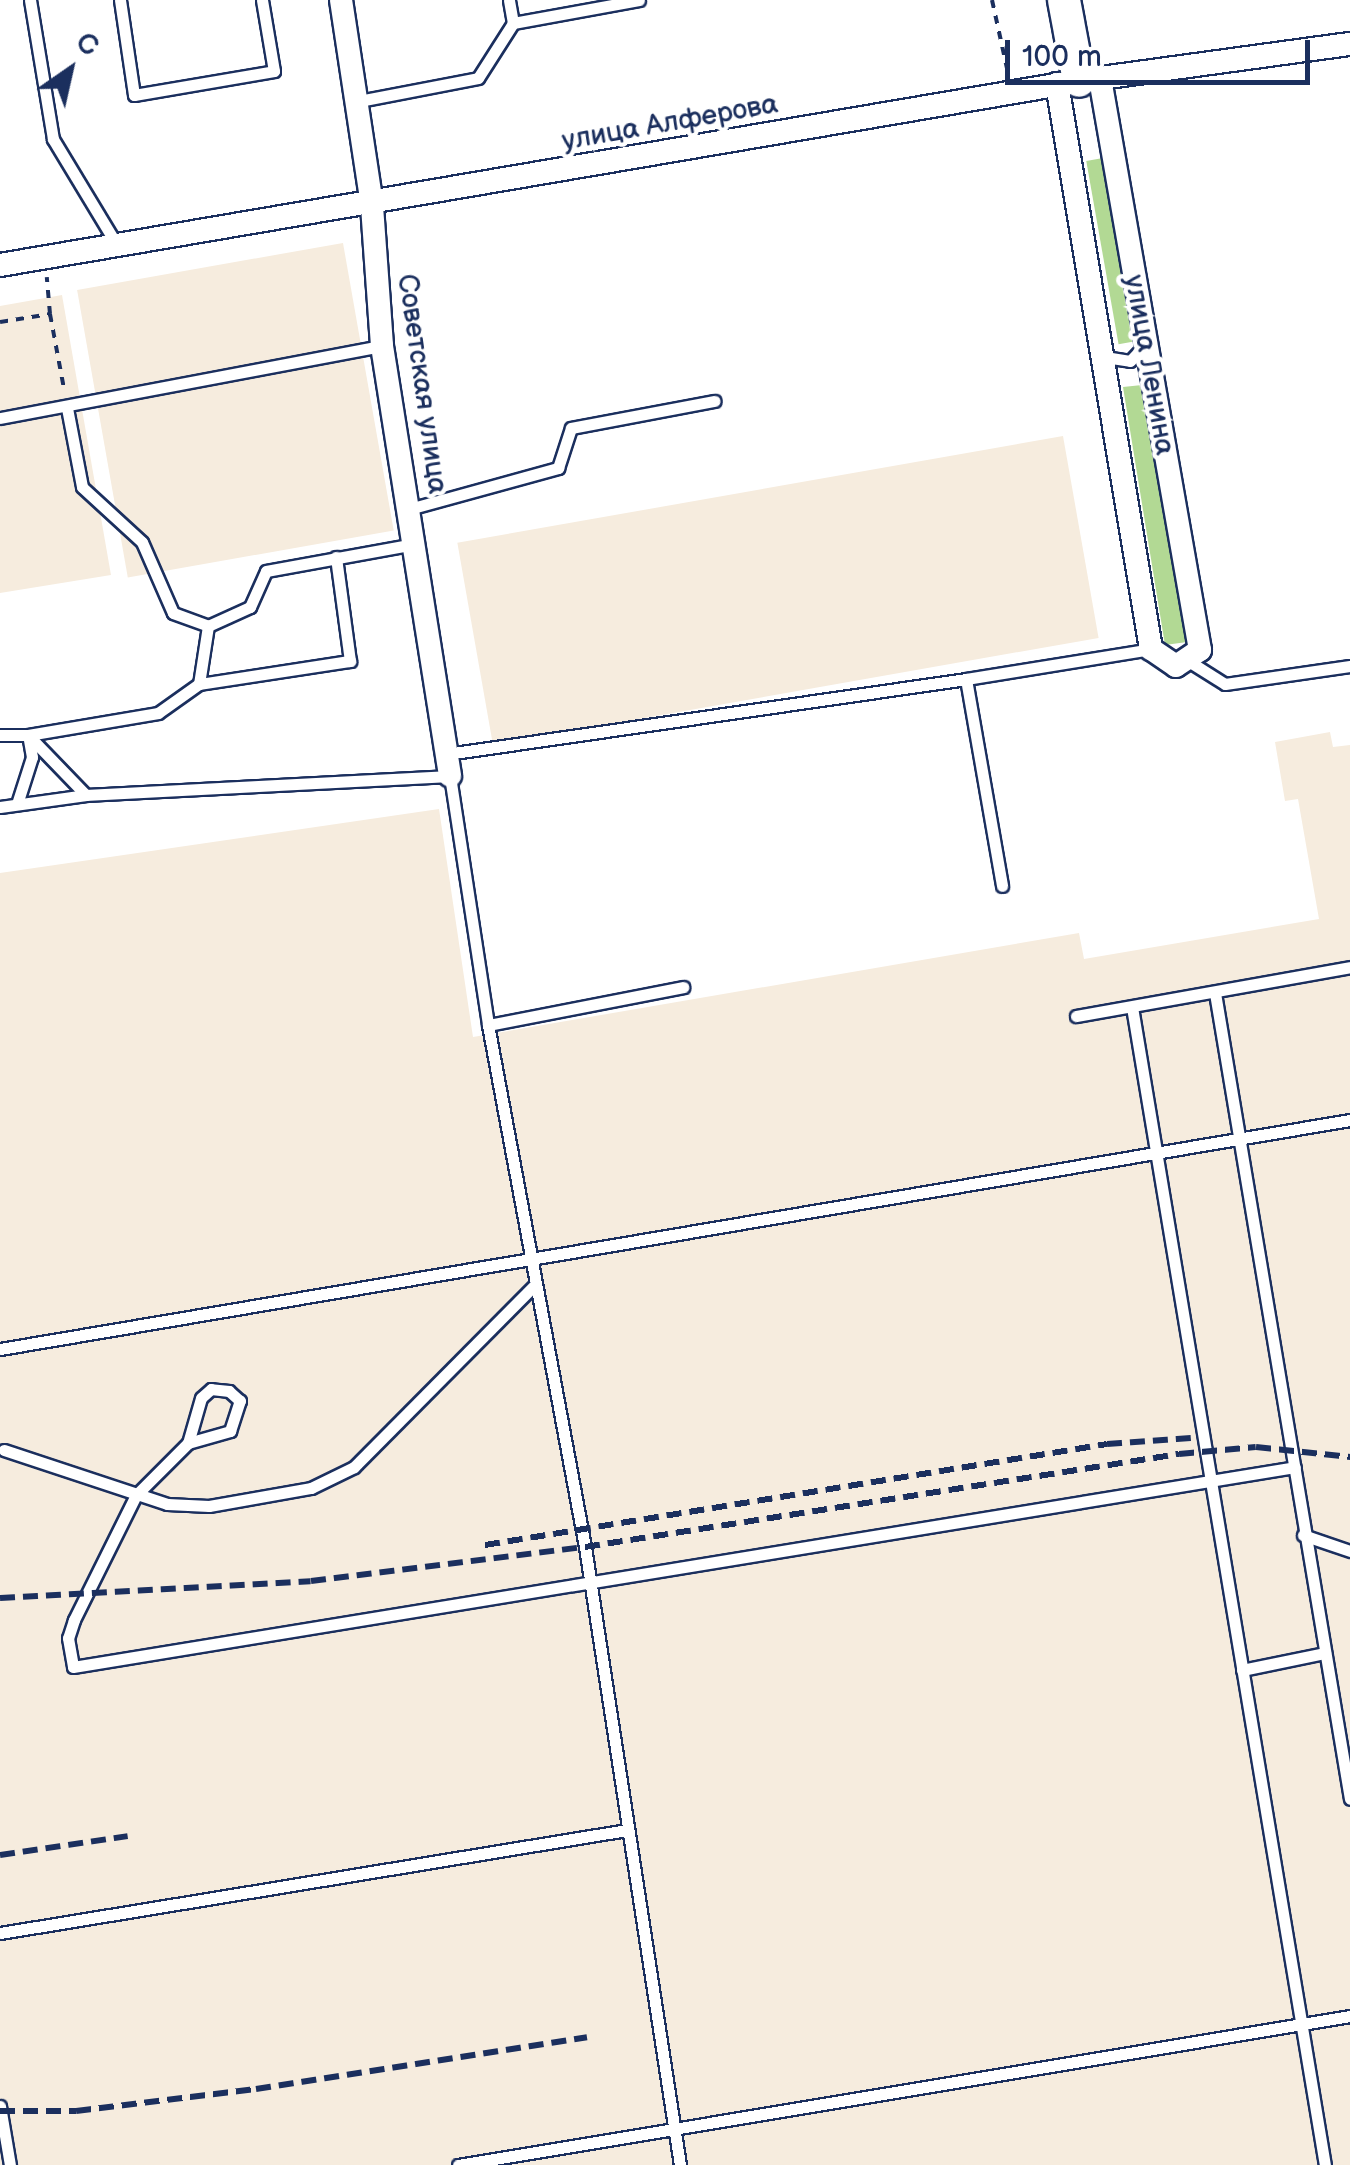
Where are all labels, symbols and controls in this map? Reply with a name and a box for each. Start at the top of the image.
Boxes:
north arrow [20,20,120,120]
scale bar [1010,20,1315,82]
text: С [70,26,104,64]
text: 100 m [1022,39,1102,75]
street label: улица Алферова [559,87,781,159]
street label: Советская улица [390,272,454,496]
street label: улица Ленина [1117,272,1181,458]

